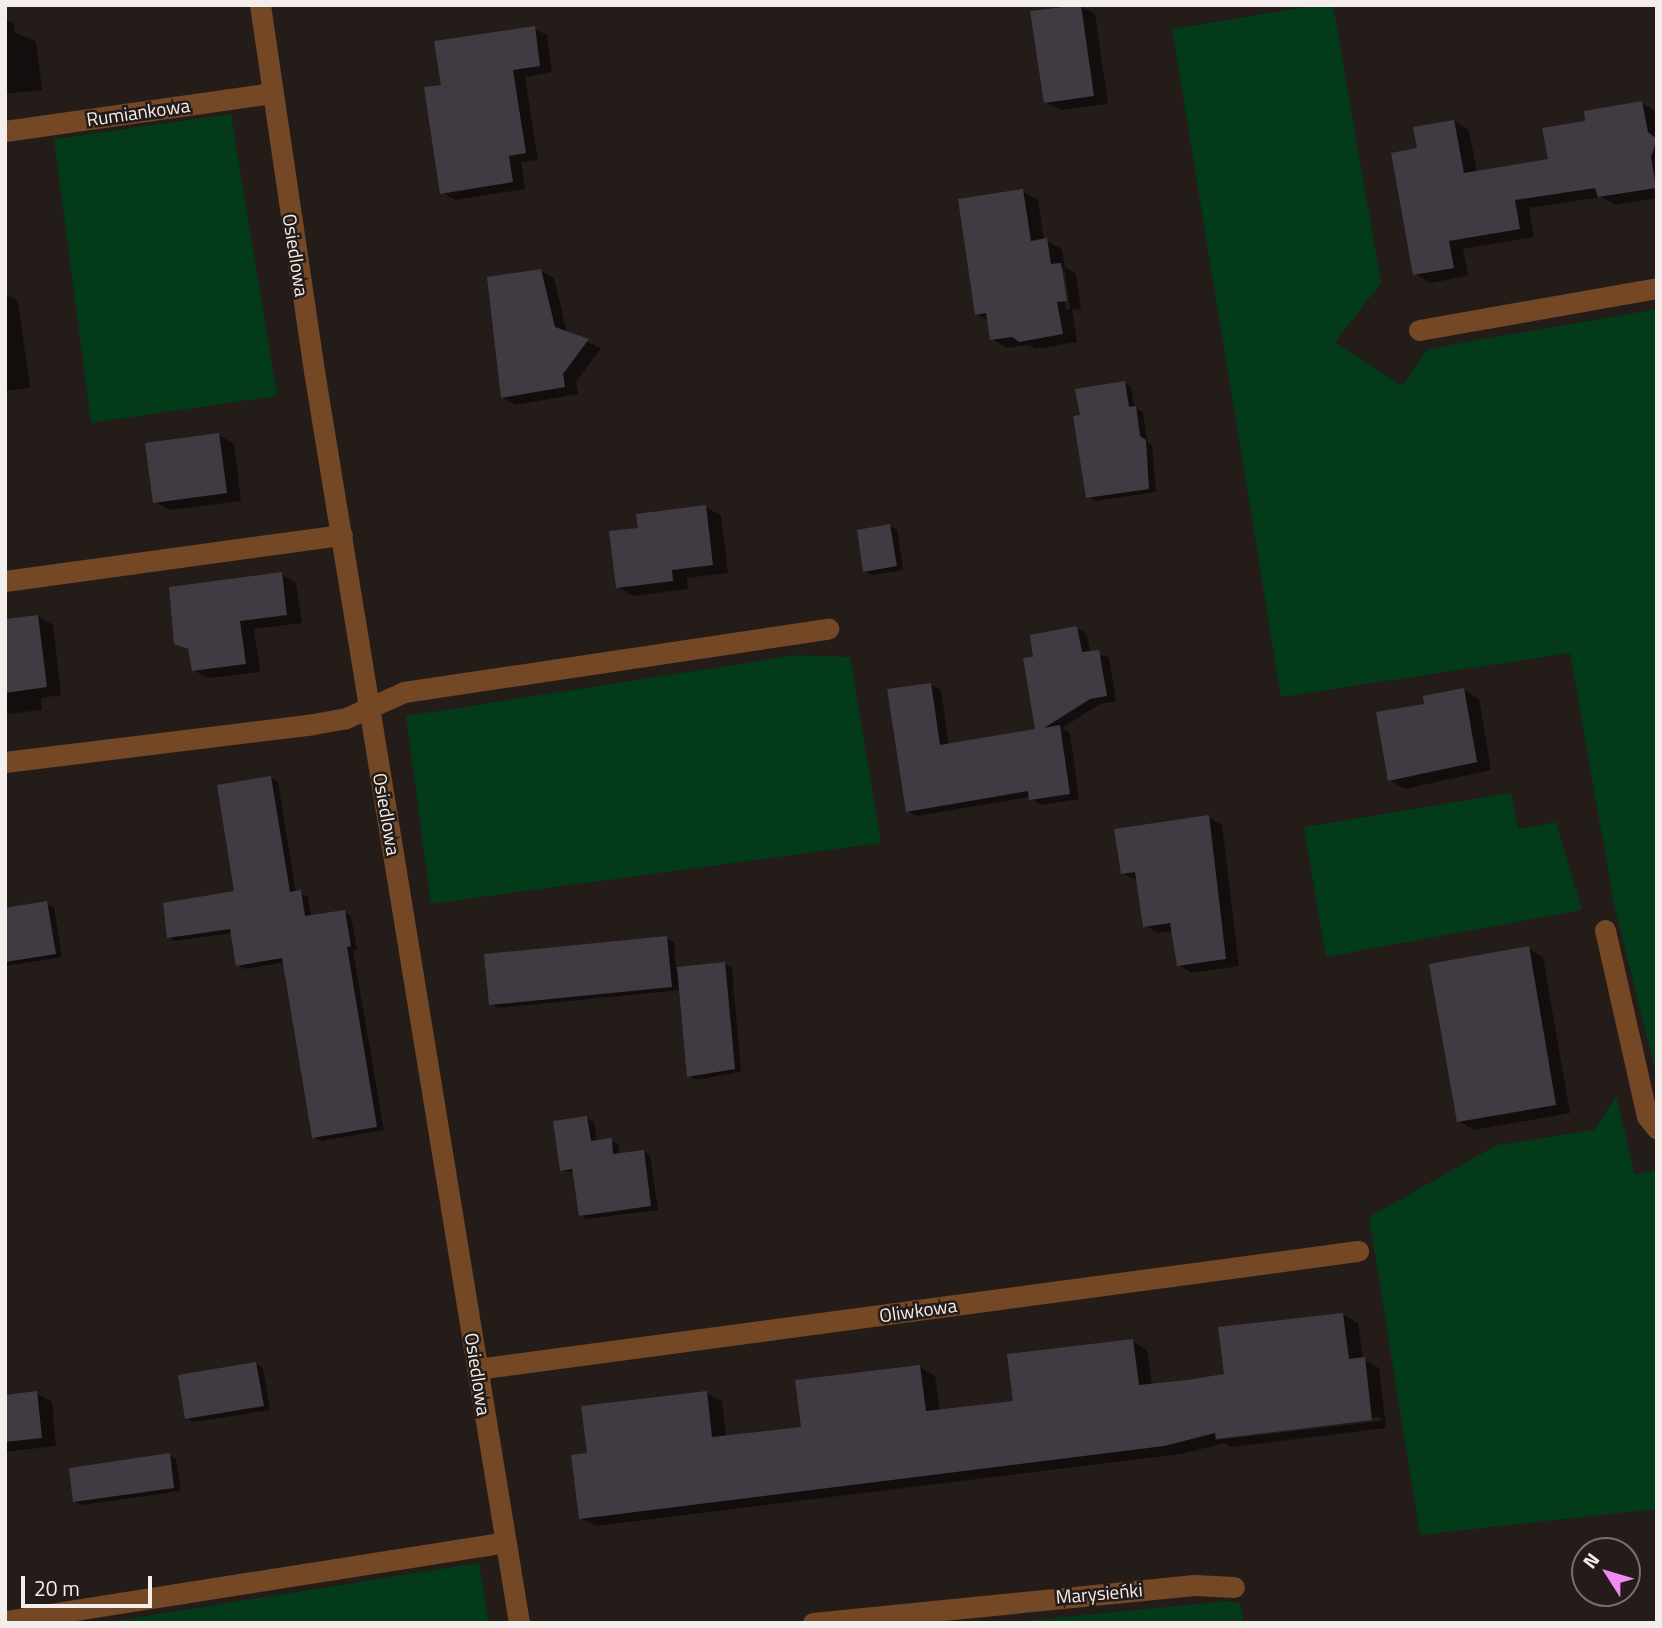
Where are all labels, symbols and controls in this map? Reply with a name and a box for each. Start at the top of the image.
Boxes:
street label: Rumiankowa [85,93,191,131]
street label: Osiedlowa [278,212,314,298]
street label: Osiedlowa [369,771,405,857]
street label: Oliwkowa [878,1293,958,1327]
street label: Osiedlowa [460,1331,496,1417]
north arrow [1571,1537,1641,1607]
text: N [1575,1546,1606,1574]
scale bar [24,1562,156,1606]
text: 20 m [34,1572,80,1604]
street label: Marysieńki [1055,1578,1143,1608]

